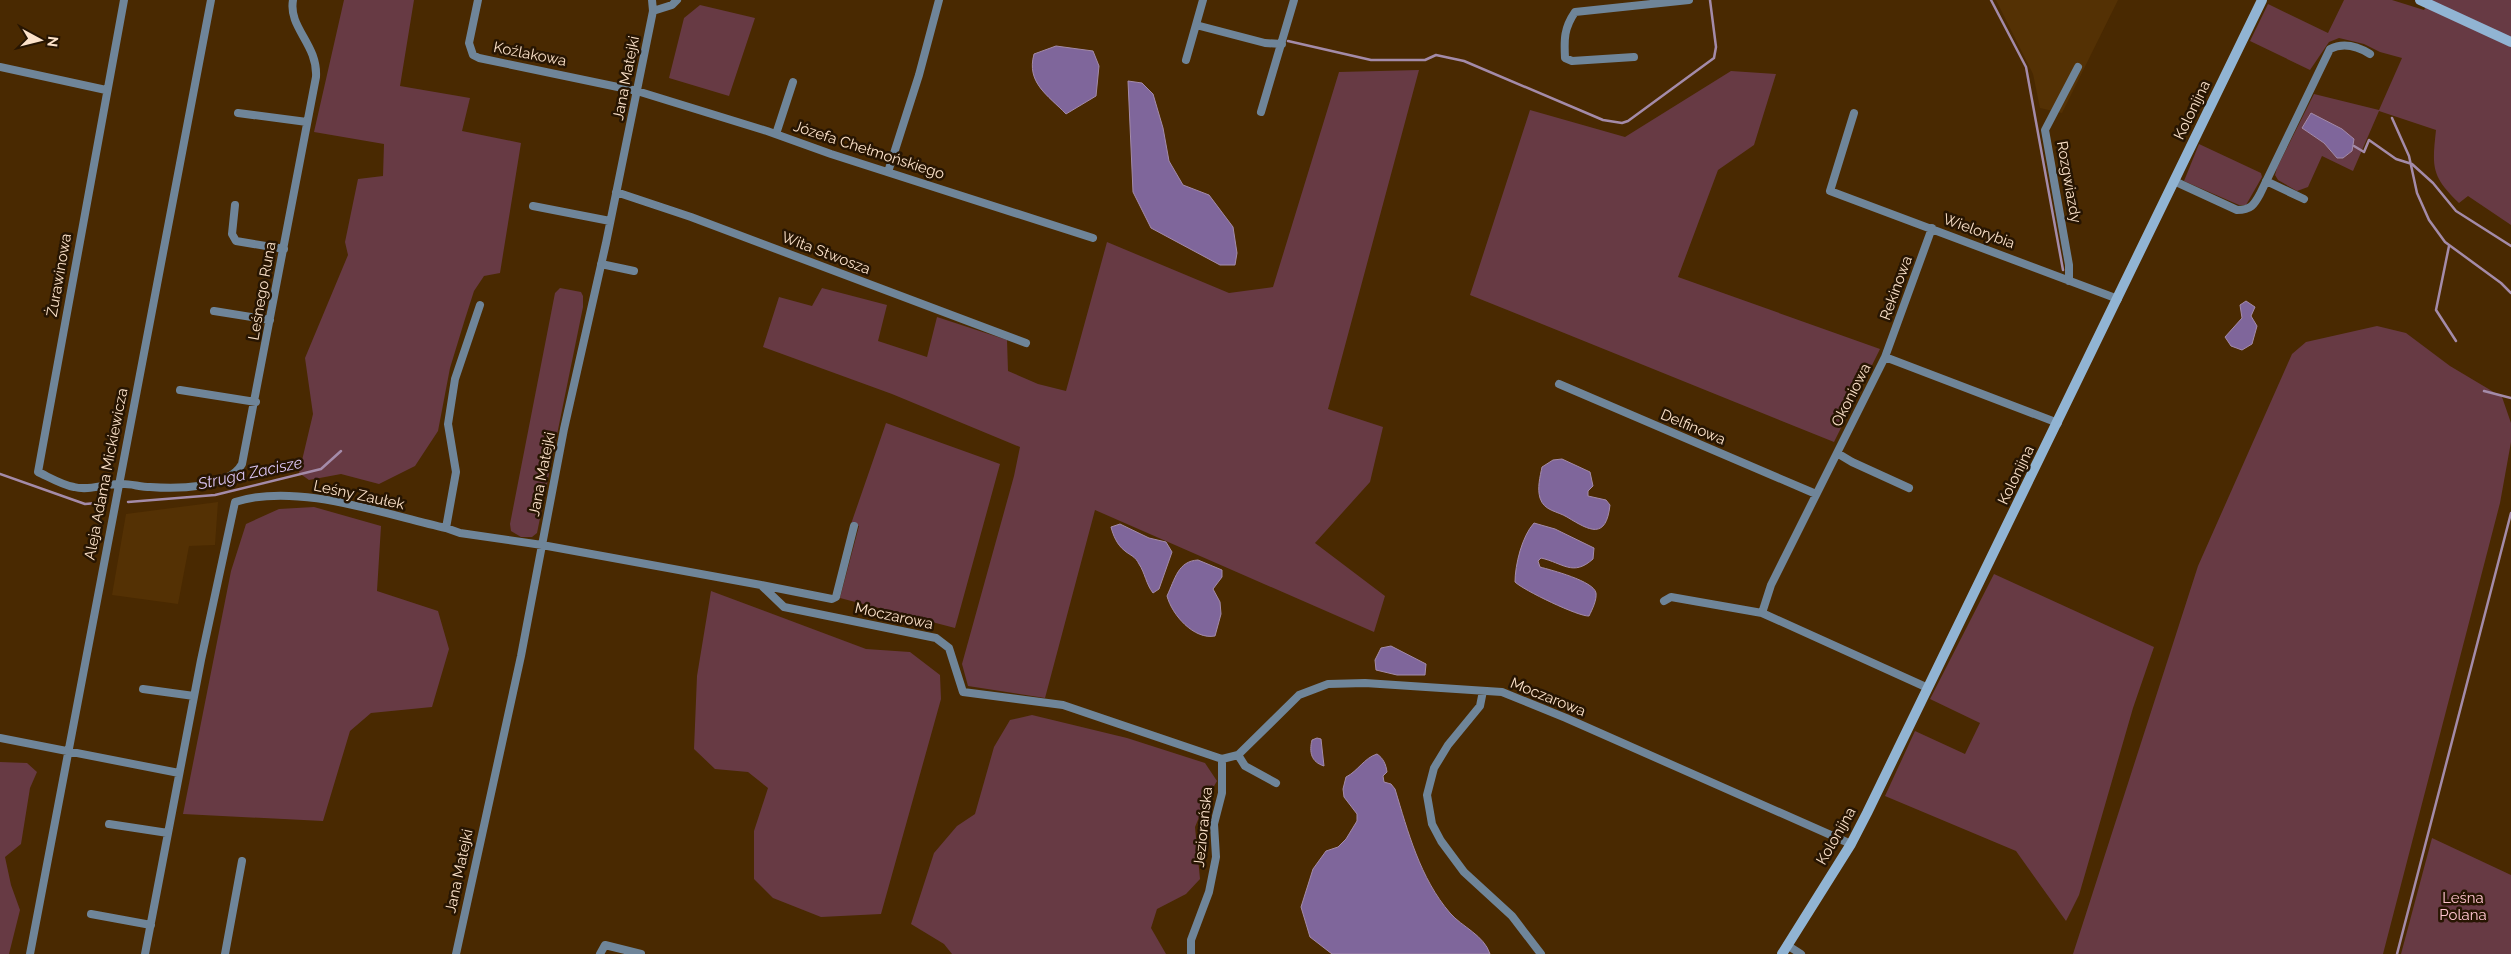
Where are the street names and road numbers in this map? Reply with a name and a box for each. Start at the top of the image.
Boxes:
street label: Jana Matejki [609,34,643,122]
street label: Koźlakowa [492,38,568,70]
street label: Kolonijna [2170,78,2214,142]
street label: Józefa Chełmońskiego [791,117,947,183]
street label: Rozgwiazdy [2053,140,2085,224]
street label: Wielorybia [1941,210,2017,252]
street label: Wita Stwosza [779,228,873,278]
street label: Żurawinowa [42,232,75,318]
street label: Leśnego Runa [244,240,280,342]
street label: Rekinowa [1876,253,1916,323]
street label: Okoniowa [1827,360,1875,430]
street label: Aleja Adama Mickiewicza [80,386,132,562]
street label: Delfinowa [1658,405,1728,449]
street label: Jana Matejki [525,430,559,518]
street label: Kolonijna [1994,443,2038,507]
street label: Leśny Zaułek [312,477,406,513]
street label: Moczarowa [853,599,935,633]
street label: Moczarowa [1508,674,1588,720]
street label: Jeziorańska [1190,786,1216,868]
street label: Kolonijna [1812,804,1860,868]
street label: Jana Matejki [441,827,477,915]

